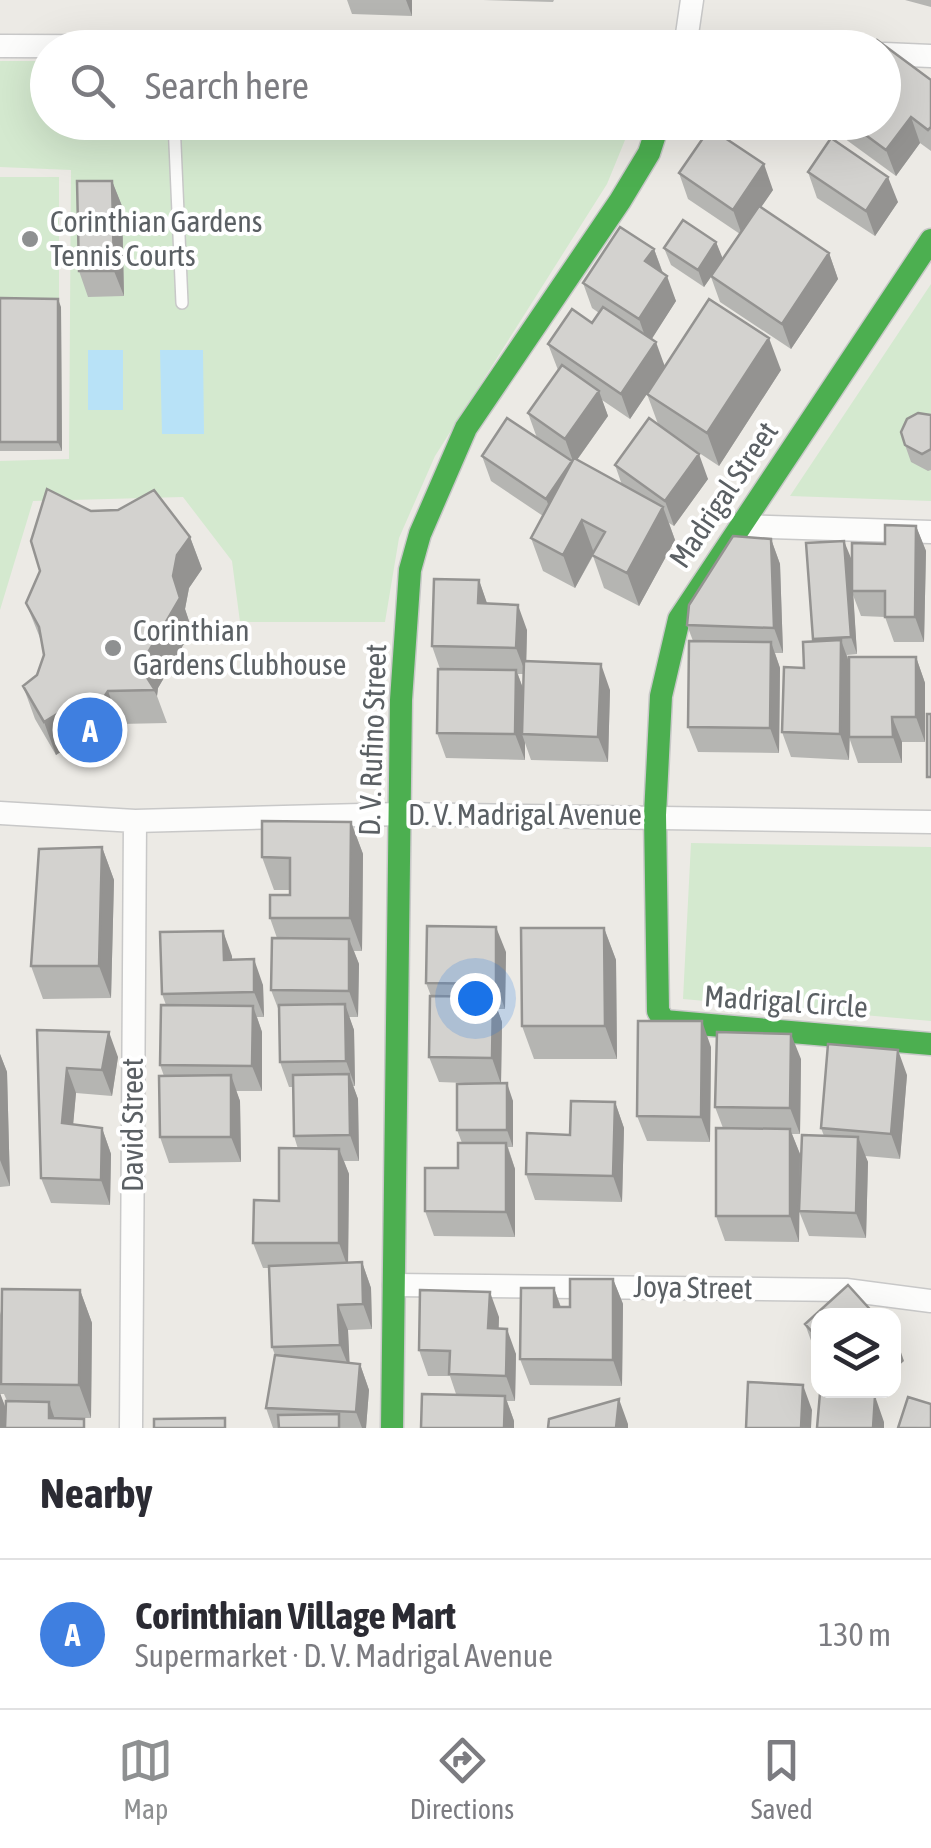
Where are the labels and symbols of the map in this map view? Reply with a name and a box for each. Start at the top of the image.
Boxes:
place label: Corinthian Gardens Tennis Courts [50,204,262,272]
marker: Corinthian Gardens Tennis Courts [19,228,41,250]
street label: Madrigal Street [662,415,784,574]
place label: Corinthian Gardens Clubhouse [133,613,346,681]
marker: Corinthian Gardens Clubhouse [102,637,124,659]
street label: D. V. Rufino Street [352,644,392,836]
pin: A [58,692,122,768]
street label: D. V. Madrigal Avenue [408,797,642,831]
your location [450,973,501,1024]
street label: Madrigal Circle [703,978,869,1024]
street label: David Street [115,1058,149,1192]
street label: Joya Street [633,1269,753,1305]

